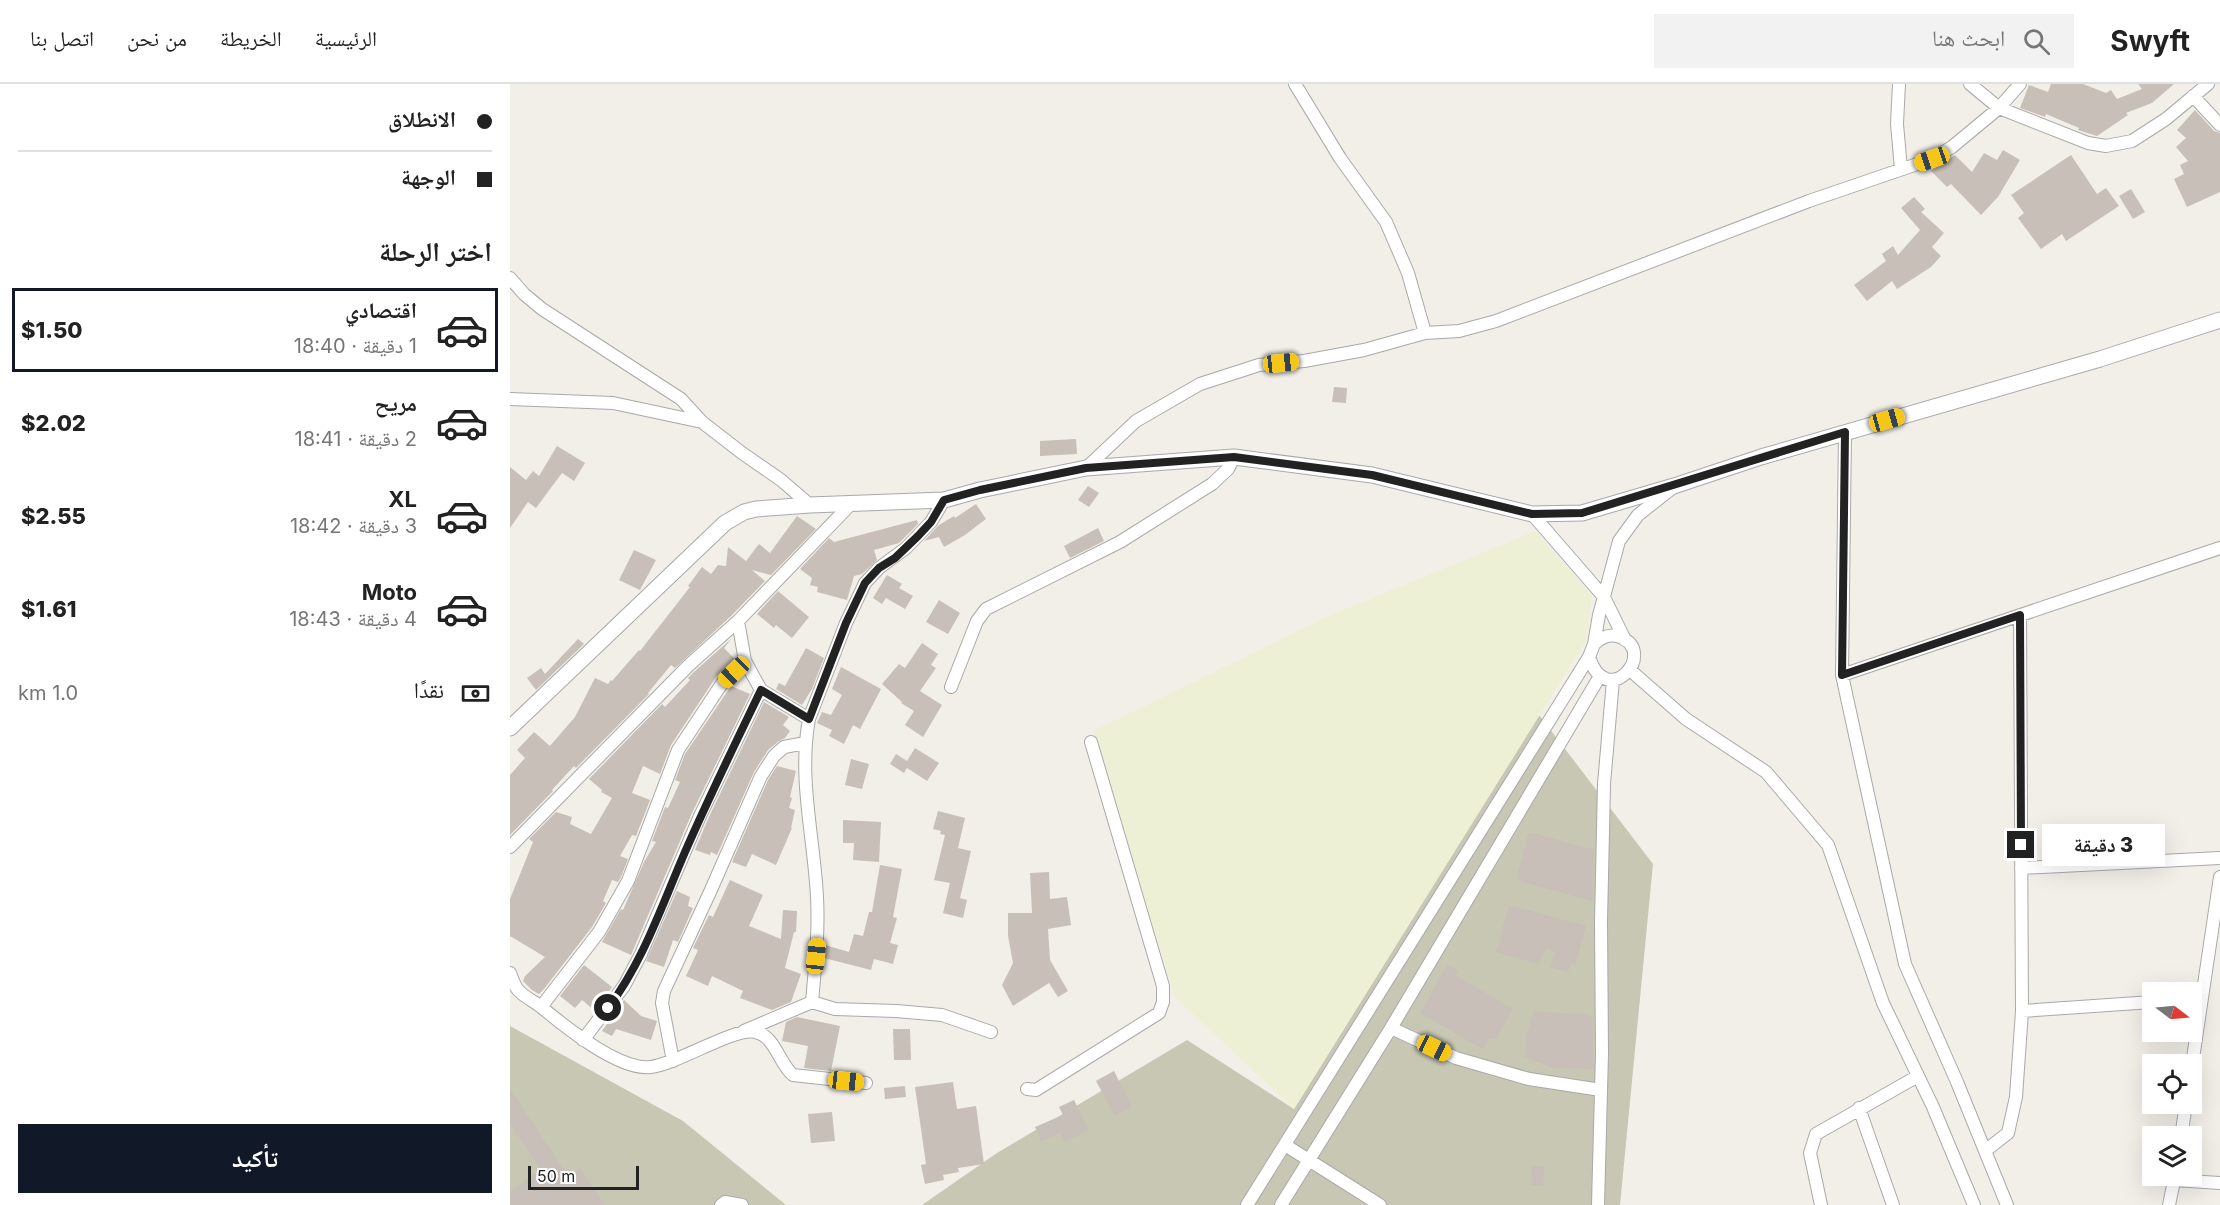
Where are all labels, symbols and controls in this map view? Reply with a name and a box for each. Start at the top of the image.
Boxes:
search box [1654,14,2074,68]
text: Swyft [2110,24,2190,58]
text: ابحث هنا [1932,25,2005,51]
icon: search [2020,25,2053,58]
text: اتصل بنا [30,26,94,51]
text: من نحن [127,26,187,51]
text: الخريطة [220,26,282,51]
text: الرئيسية [315,26,377,51]
text: الانطلاق [388,106,456,132]
car [1912,145,1952,173]
text: الوجهة [401,164,456,190]
text: اختر الرحلة [379,235,492,268]
text: اقتصادي [345,297,417,323]
icon: car [435,303,489,357]
text: $1.50 [21,317,82,343]
text: 1 دقيقة · 18:40 [294,334,417,358]
car [1262,352,1300,374]
text: مريح [374,390,417,416]
icon: car [435,396,489,450]
car [1867,406,1907,434]
text: $2.02 [21,410,86,436]
text: 2 دقيقة · 18:41 [295,427,417,451]
text: XL [388,486,417,512]
icon: car [435,489,489,543]
text: $2.55 [21,503,86,529]
text: 3 دقيقة · 18:42 [290,514,417,538]
text: Moto [362,579,417,605]
icon: car [435,582,489,636]
text: $1.61 [21,596,77,622]
text: 4 دقيقة · 18:43 [289,607,417,631]
car [715,653,753,691]
text: نقدًا [414,677,444,703]
icon: cash [459,677,492,710]
text: 1.0 km [18,681,78,705]
callout: 3 دقيقة [2042,824,2165,866]
route end [2007,831,2034,858]
text: 3 دقيقة [2074,833,2133,857]
car [805,937,827,975]
north arrow [2142,982,2202,1042]
map controls [2142,982,2202,1186]
route start [594,994,621,1021]
car [1414,1032,1454,1064]
button: locate [2142,1054,2202,1114]
car [827,1070,865,1092]
button: تأكيد [18,1124,492,1193]
button: layers [2142,1126,2202,1186]
scale bar [528,1163,639,1190]
text: 50 m [537,1166,575,1186]

